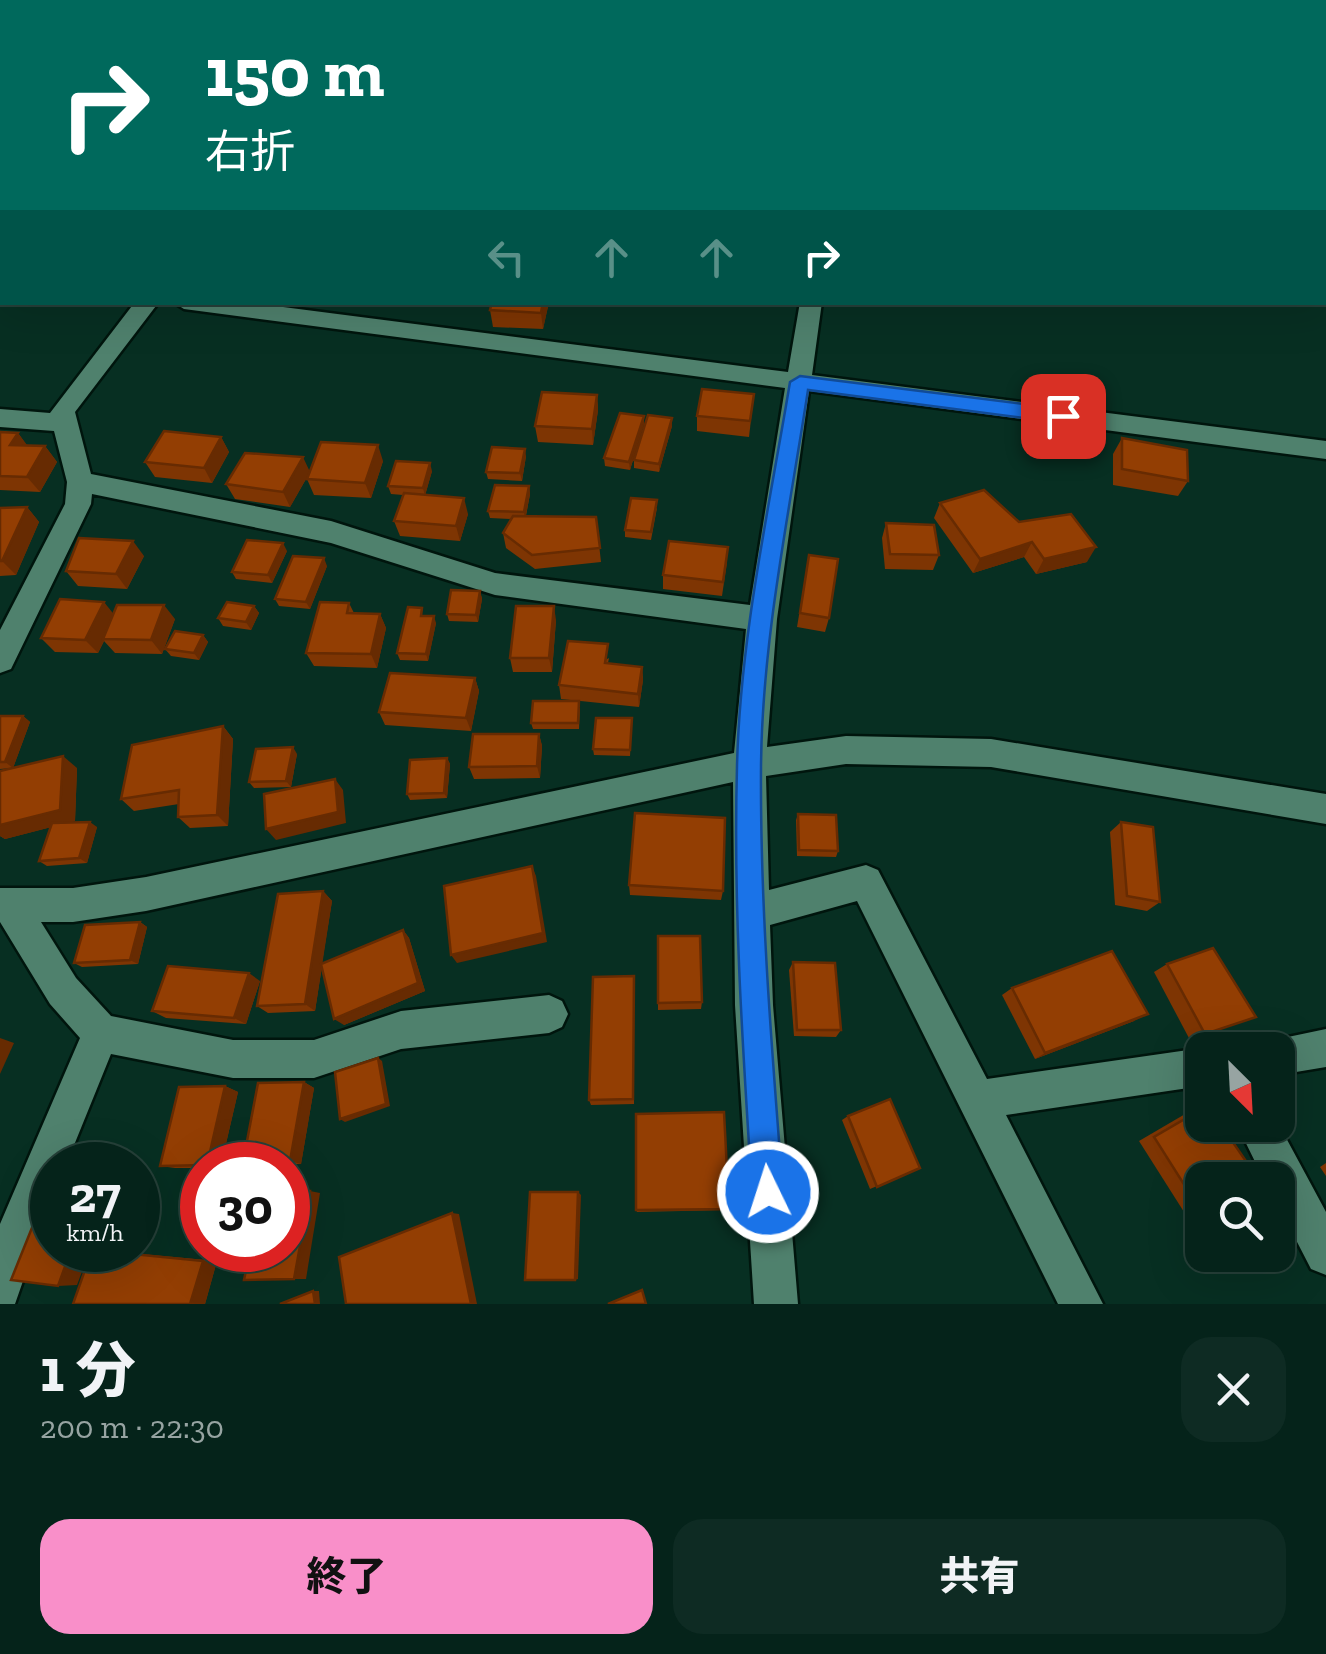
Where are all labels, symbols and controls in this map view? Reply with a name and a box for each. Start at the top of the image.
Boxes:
text: 150 m [205,30,385,114]
icon: right [40,40,170,170]
text: 右折 [205,125,295,179]
icon: left [479,230,534,285]
icon: ahead [584,230,639,285]
icon: ahead [689,230,744,285]
icon: right [794,230,849,285]
pin [1021,374,1106,459]
icon: arrive [1036,389,1091,444]
north arrow [1185,1032,1295,1142]
map controls [1185,1032,1295,1272]
position arrow [716,1140,820,1244]
speed limit sign: 30 [180,1142,310,1272]
button: search [1185,1162,1295,1272]
text: 27 [69,1165,121,1225]
text: km/h [66,1217,124,1247]
text: 1 分 [40,1334,135,1406]
button: close [1181,1337,1286,1442]
text: 200 m · 22:30 [40,1408,224,1446]
button: 終了 [40,1519,653,1634]
button: 共有 [673,1519,1286,1634]

